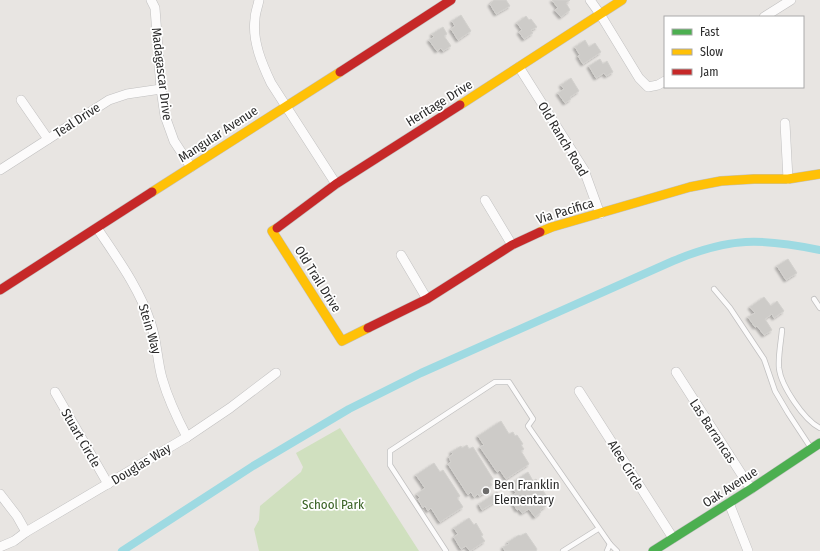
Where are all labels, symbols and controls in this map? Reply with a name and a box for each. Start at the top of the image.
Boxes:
legend [664,16,804,88]
text: Fast [700,25,719,39]
street label: Madagascar Drive [149,27,175,121]
text: Slow [700,45,723,59]
text: Jam [700,65,718,79]
street label: Heritage Drive [403,77,475,129]
street label: Old Ranch Road [535,99,591,179]
street label: Teal Drive [51,100,103,140]
street label: Mangular Avenue [175,103,261,165]
street label: Via Pacifica [534,195,596,227]
street label: Old Trail Drive [292,243,344,315]
street label: Stein Way [136,302,164,356]
street label: Las Barrancas [687,396,739,466]
street label: Stuart Circle [58,406,104,470]
street label: Alee Circle [605,437,647,493]
street label: Douglas Way [108,440,174,488]
street label: Oak Avenue [700,464,760,510]
place label: Ben Franklin Elementary [494,477,560,507]
marker: Ben Franklin Elementary [481,486,491,496]
park label: School Park [302,497,365,512]

